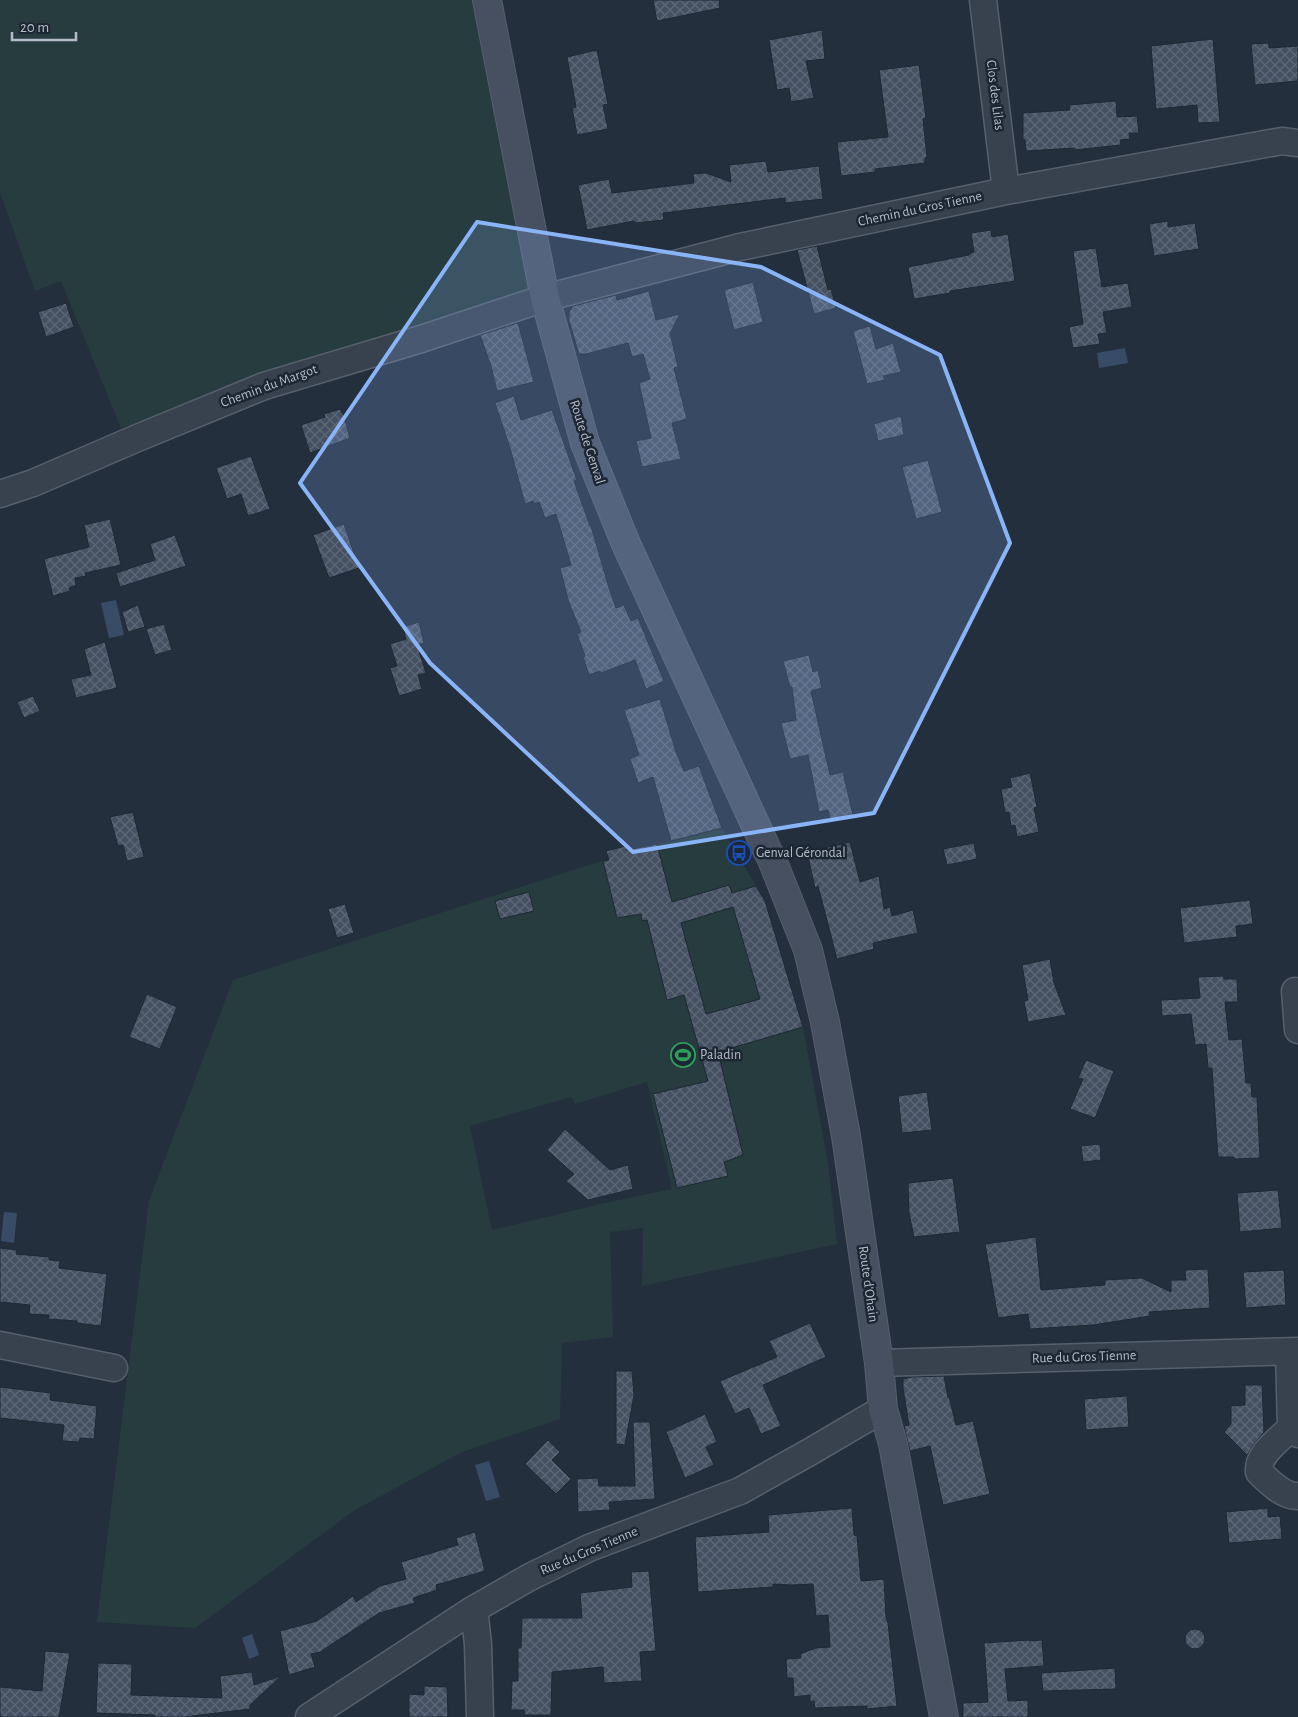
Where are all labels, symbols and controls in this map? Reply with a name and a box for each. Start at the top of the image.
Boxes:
scale bar [12,10,76,42]
text: 20 m [20,20,49,35]
street label: Clos des Lilas [984,59,1006,131]
street label: Chemin du Gros Tienne [857,189,983,229]
street label: Chemin du Margot [219,362,320,410]
street label: Route de Genval [567,398,607,486]
bus stop icon: Genval Gérondal [726,840,752,866]
place label: Genval Gérondal [756,846,846,860]
sports icon: Paladin [670,1042,696,1068]
place label: Paladin [700,1048,741,1062]
street label: Route d'Ohain [856,1245,880,1323]
street label: Rue du Gros Tienne [1032,1348,1136,1366]
street label: Rue du Gros Tienne [538,1524,640,1578]

